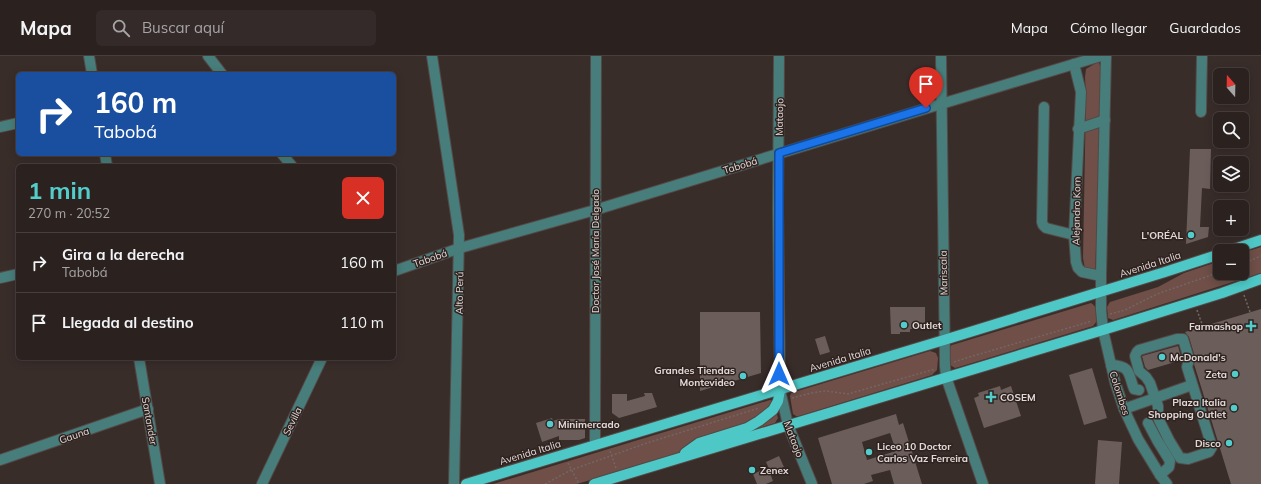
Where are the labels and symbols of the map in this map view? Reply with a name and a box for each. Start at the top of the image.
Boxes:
pin [909,67,943,108]
north arrow [1213,68,1249,104]
street label: Mataojo [773,98,786,136]
street label: Tabobá [722,154,759,177]
street label: Alejandro Korn [1069,176,1084,245]
street label: Doctor José María Delgado [589,189,602,313]
place label: L'ORÉAL [1141,229,1183,242]
marker: L'ORÉAL [1186,230,1196,240]
street label: Tabobá [412,247,449,270]
street label: Avenida Italia [1118,248,1182,280]
street label: Mariscala [937,250,950,296]
street label: Alto Perú [453,272,466,314]
place label: Outlet [912,319,942,332]
marker: Outlet [899,320,909,330]
place label: Farmashop [1189,320,1243,333]
marker: Farmashop [1246,321,1256,331]
street label: Avenida Italia [808,344,872,375]
place label: McDonald's [1170,351,1226,364]
marker: McDonald's [1157,352,1167,362]
position arrow [758,353,800,395]
place label: Grandes Tiendas Montevideo [654,364,735,389]
place label: Zeta [1206,368,1227,381]
marker: Zeta [1230,369,1240,379]
street label: Colombes [1106,370,1133,417]
marker: Grandes Tiendas Montevideo [738,371,748,381]
marker: COSEM [985,391,997,403]
place label: COSEM [1000,391,1036,404]
street label: Santander [139,396,160,446]
place label: Plaza Italia Shopping Outlet [1148,396,1226,421]
marker: Plaza Italia Shopping Outlet [1229,403,1239,413]
street label: Sevilla [280,405,305,438]
place label: Minimercado [558,418,620,431]
marker: Minimercado [545,419,555,429]
street label: Mataojo [781,419,806,459]
street label: Gauna [57,424,91,447]
street label: Avenida Italia [498,437,562,468]
place label: Disco [1195,437,1221,450]
marker: Disco [1224,438,1234,448]
place label: Liceo 10 Doctor Carlos Vaz Ferreira [877,440,968,465]
marker: Liceo 10 Doctor Carlos Vaz Ferreira [864,447,874,457]
place label: Zenex [760,464,789,477]
marker: Zenex [747,465,757,475]

